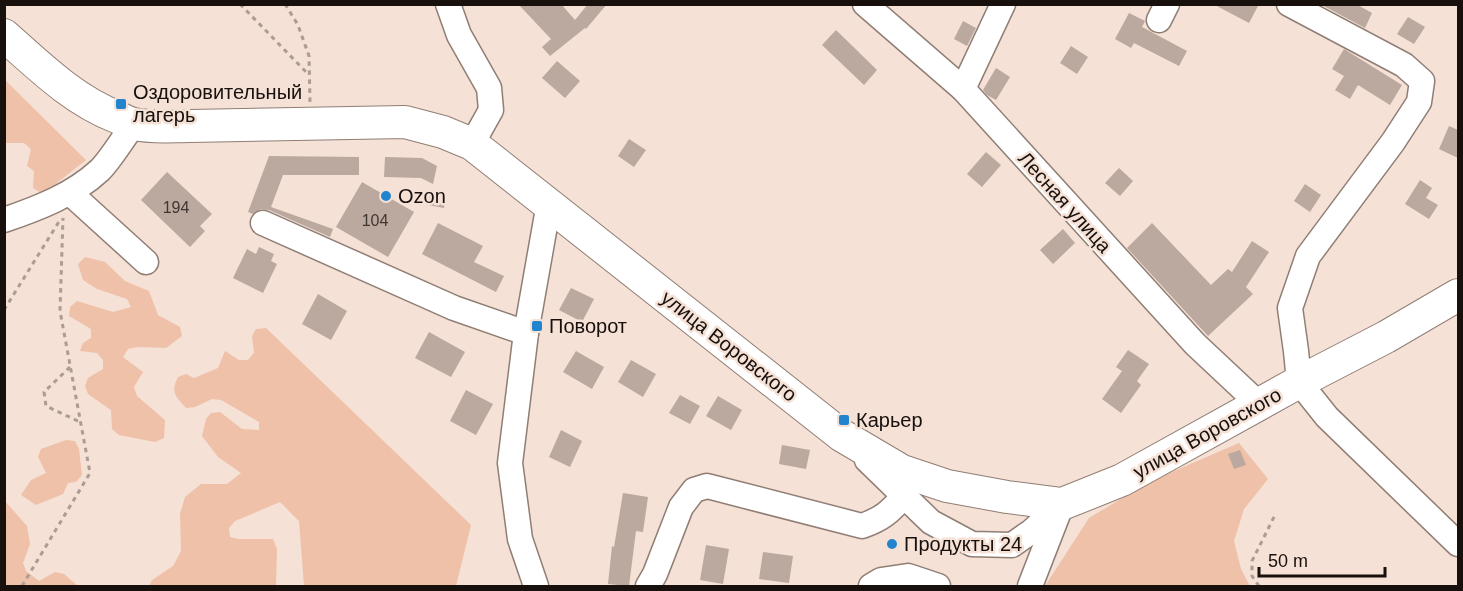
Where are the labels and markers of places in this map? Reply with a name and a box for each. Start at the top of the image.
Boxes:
place label: Оздоровительный лагерь [133,81,302,126]
marker: Оздоровительный лагерь [114,97,128,111]
place label: Ozon [398,185,446,207]
marker: Ozon [379,189,393,203]
place label: Поворот [549,315,627,337]
marker: Поворот [530,319,544,333]
place label: Карьер [856,409,923,431]
marker: Карьер [837,413,851,427]
place label: Продукты 24 [904,533,1022,555]
marker: Продукты 24 [885,537,899,551]

